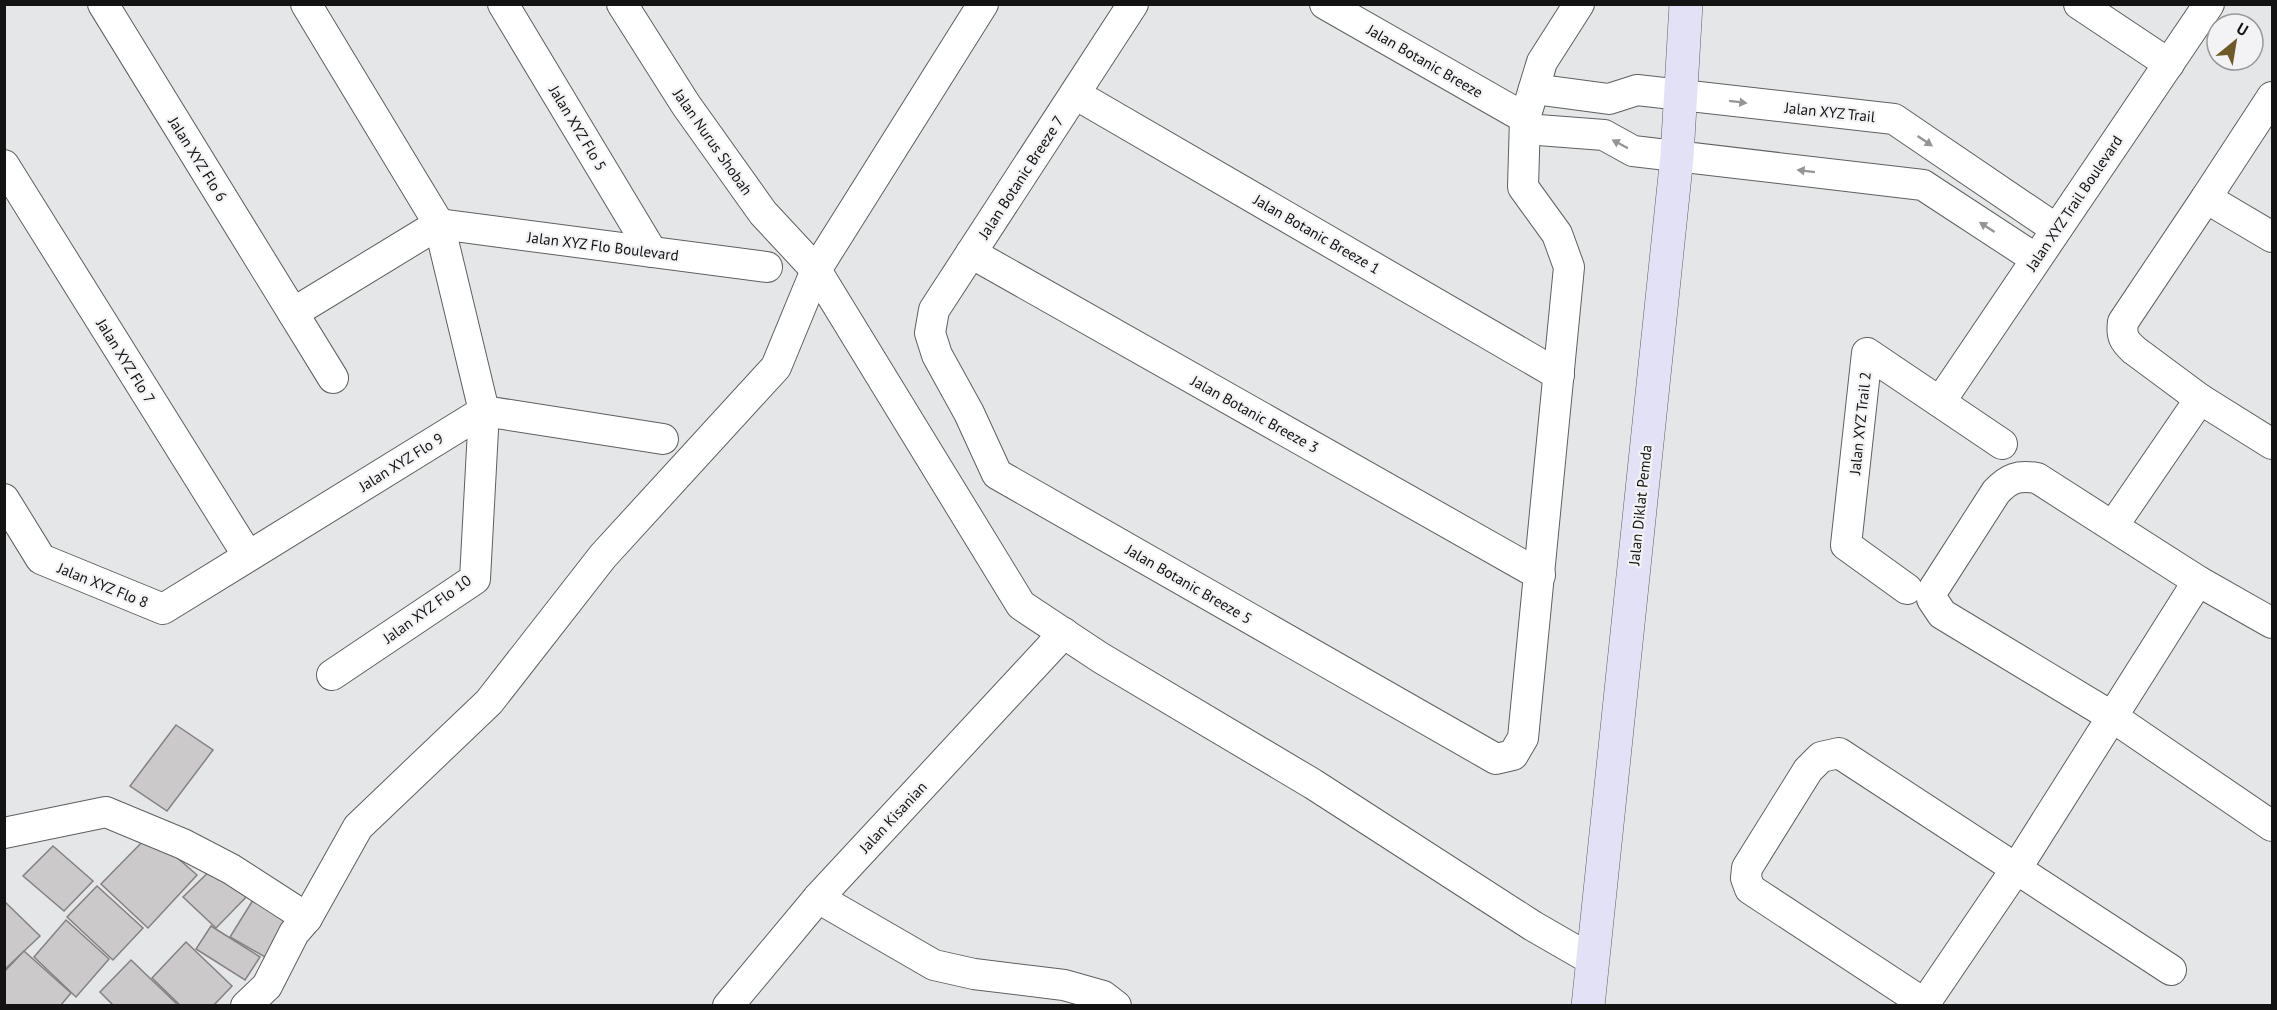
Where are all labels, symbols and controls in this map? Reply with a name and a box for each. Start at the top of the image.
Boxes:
north arrow [2205,12,2265,72]
text: U [2233,18,2252,40]
street label: Jalan Botanic Breeze [1363,20,1486,102]
street label: Jalan XYZ Flo 5 [545,81,611,174]
street label: Jalan Nurus Shobah [669,84,757,199]
one-way arrow [1728,97,1747,107]
street label: Jalan XYZ Trail [1783,98,1877,126]
street label: Jalan XYZ Flo 6 [164,112,232,205]
street label: Jalan Botanic Breeze 7 [974,112,1068,243]
street label: Jalan XYZ Trail Boulevard [2021,132,2126,275]
one-way arrow [1917,135,1933,146]
one-way arrow [1612,139,1629,149]
one-way arrow [1796,166,1815,175]
street label: Jalan Botanic Breeze 1 [1250,190,1384,278]
one-way arrow [1980,221,1996,233]
street label: Jalan XYZ Flo Boulevard [525,227,680,265]
street label: Jalan XYZ Flo 7 [92,314,160,407]
street label: Jalan Botanic Breeze 3 [1187,371,1322,457]
street label: Jalan XYZ Trail 2 [1845,371,1875,476]
street label: Jalan XYZ Flo 9 [354,428,447,496]
street label: Jalan Diklat Pemda [1624,444,1656,567]
street label: Jalan Botanic Breeze 5 [1122,540,1256,628]
street label: Jalan XYZ Flo 8 [54,558,151,612]
street label: Jalan XYZ Flo 10 [378,571,475,648]
street label: Jalan Kisanian [854,777,931,857]

